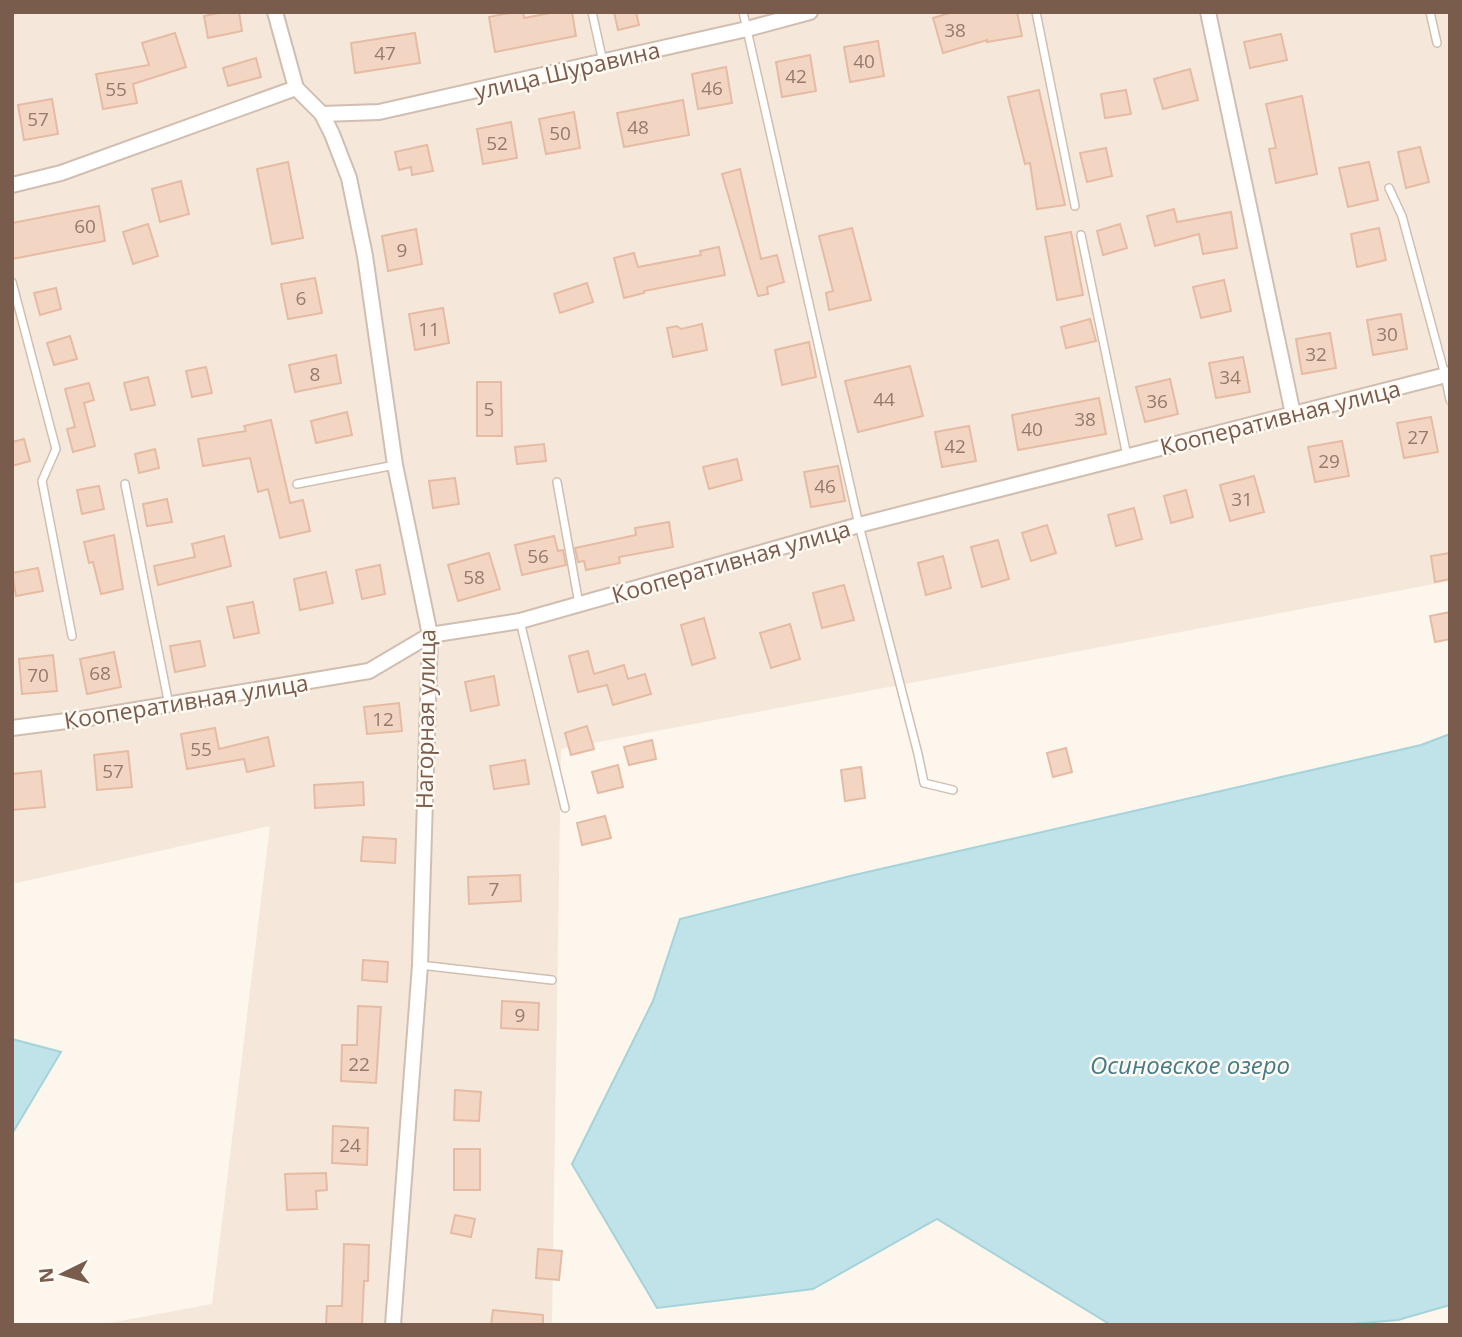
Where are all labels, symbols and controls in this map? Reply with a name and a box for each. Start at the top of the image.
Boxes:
house number: 38 [944,17,966,43]
street label: улица Шуравина [471,33,663,107]
house number: 47 [374,40,396,66]
house number: 40 [853,48,875,74]
house number: 42 [785,63,807,89]
house number: 46 [701,75,723,101]
house number: 55 [105,76,127,102]
house number: 57 [27,106,49,132]
house number: 48 [627,114,649,140]
house number: 50 [549,120,571,146]
house number: 52 [486,130,508,156]
house number: 60 [74,213,96,239]
house number: 9 [397,237,407,263]
house number: 6 [296,285,306,311]
house number: 11 [418,316,440,342]
house number: 30 [1376,321,1398,347]
house number: 32 [1305,341,1327,367]
house number: 8 [310,361,320,387]
house number: 34 [1219,364,1241,390]
street label: Кооперативная улица [1156,372,1404,462]
house number: 44 [873,386,895,412]
house number: 36 [1146,388,1168,414]
house number: 5 [484,396,494,422]
house number: 38 [1074,406,1096,432]
house number: 40 [1021,416,1043,442]
house number: 27 [1407,424,1429,450]
house number: 42 [944,433,966,459]
house number: 29 [1318,448,1340,474]
house number: 46 [814,473,836,499]
house number: 31 [1231,486,1253,512]
street label: Кооперативная улица [608,512,854,610]
house number: 56 [527,543,549,569]
house number: 58 [463,564,485,590]
street label: Нагорная улица [407,629,443,809]
house number: 68 [89,660,111,686]
house number: 70 [27,662,49,688]
street label: Кооперативная улица [62,666,310,736]
house number: 12 [372,706,394,732]
house number: 55 [190,736,212,762]
house number: 57 [102,758,124,784]
house number: 7 [489,876,499,902]
house number: 9 [515,1002,525,1028]
water label: Осиновское озеро [1090,1048,1290,1081]
house number: 22 [348,1051,370,1077]
house number: 24 [339,1132,361,1158]
north arrow [28,1239,98,1309]
text: N [32,1267,60,1284]

